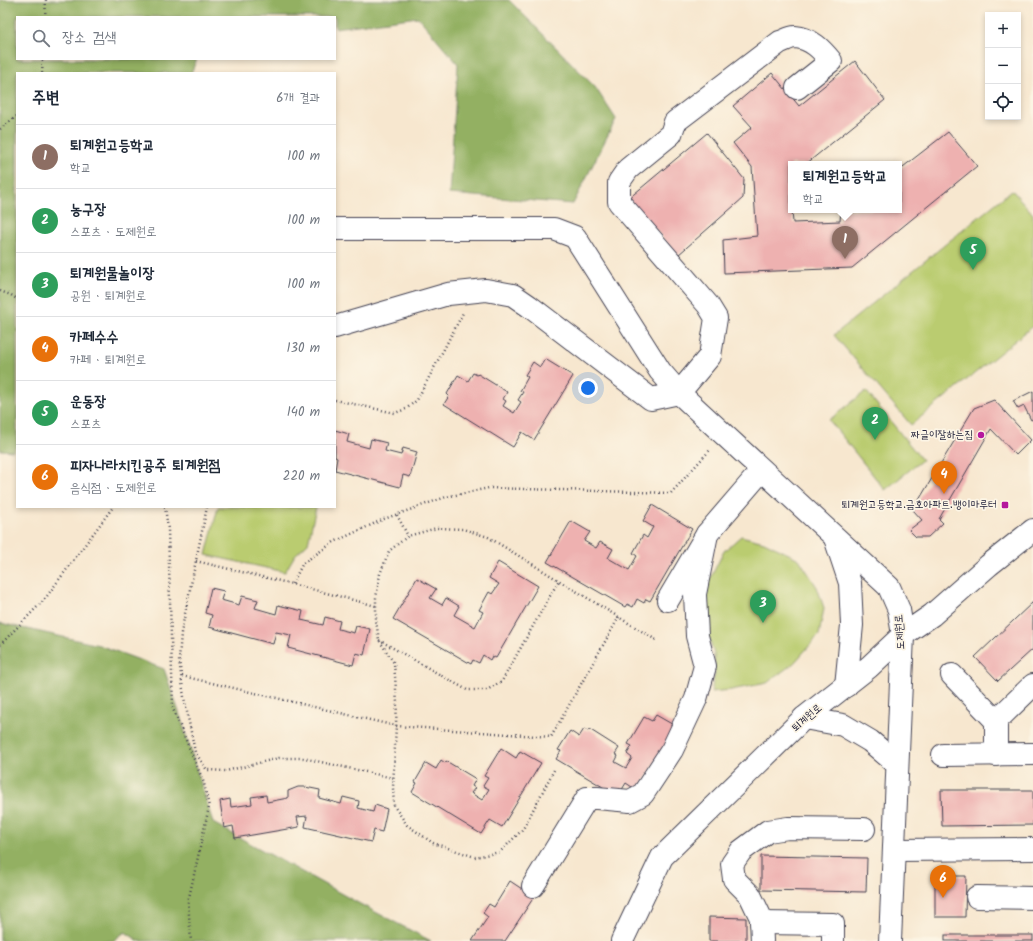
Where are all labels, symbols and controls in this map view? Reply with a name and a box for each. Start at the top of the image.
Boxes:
map controls [985,12,1021,120]
button: + [985,12,1021,48]
search box [16,16,336,60]
text: 장소 검색 [62,26,116,50]
icon: search [30,27,52,49]
button: − [985,48,1021,84]
button: locate [985,84,1021,120]
text: 주변 [32,85,59,112]
text: 6개 결과 [276,88,320,109]
text: 퇴계원고등학교 [70,134,155,158]
text: 1 [43,146,47,167]
text: 100 m [287,146,320,167]
text: 학교 [70,158,91,179]
popup [788,161,902,213]
text: 퇴계원고등학교 [803,165,887,189]
text: 학교 [803,189,824,210]
text: 농구장 [70,198,106,222]
text: 2 [41,210,49,231]
text: 100 m [287,210,320,231]
text: 스포츠 · 도제원로 [70,222,157,243]
pin: 1 [832,226,858,259]
pin: 5 [960,237,986,270]
text: 퇴계원물놀이장 [70,262,155,286]
text: 3 [41,274,49,295]
text: 100 m [287,274,320,295]
text: 공원 · 퇴계원로 [70,286,146,307]
text: 카페수수 [70,326,118,350]
text: 4 [41,338,49,359]
text: 130 m [286,338,320,359]
text: 카페 · 퇴계원로 [70,350,146,371]
your location [578,378,598,398]
text: 운동장 [70,390,106,414]
text: 5 [42,402,48,423]
text: 140 m [287,402,320,423]
pin: 2 [862,407,888,440]
text: 스포츠 [70,414,101,435]
place label: 짜글이잘하는집 [911,426,973,444]
marker: 짜글이잘하는집 [976,430,986,440]
text: 피자나라치킨공주 퇴계원점 [70,454,221,478]
pin: 4 [931,461,957,494]
text: 6 [41,466,49,487]
text: 220 m [283,466,320,487]
text: 음식점 · 도제원로 [70,478,157,499]
place label: 퇴계원고등학교.금호아파트.뱅이마루터 [841,496,997,514]
marker: 퇴계원고등학교.금호아파트.뱅이마루터 [1000,500,1010,510]
pin: 3 [750,590,776,623]
street label: 도제원로 [890,614,910,650]
street label: 퇴계원로 [788,699,826,736]
pin: 6 [930,865,956,898]

